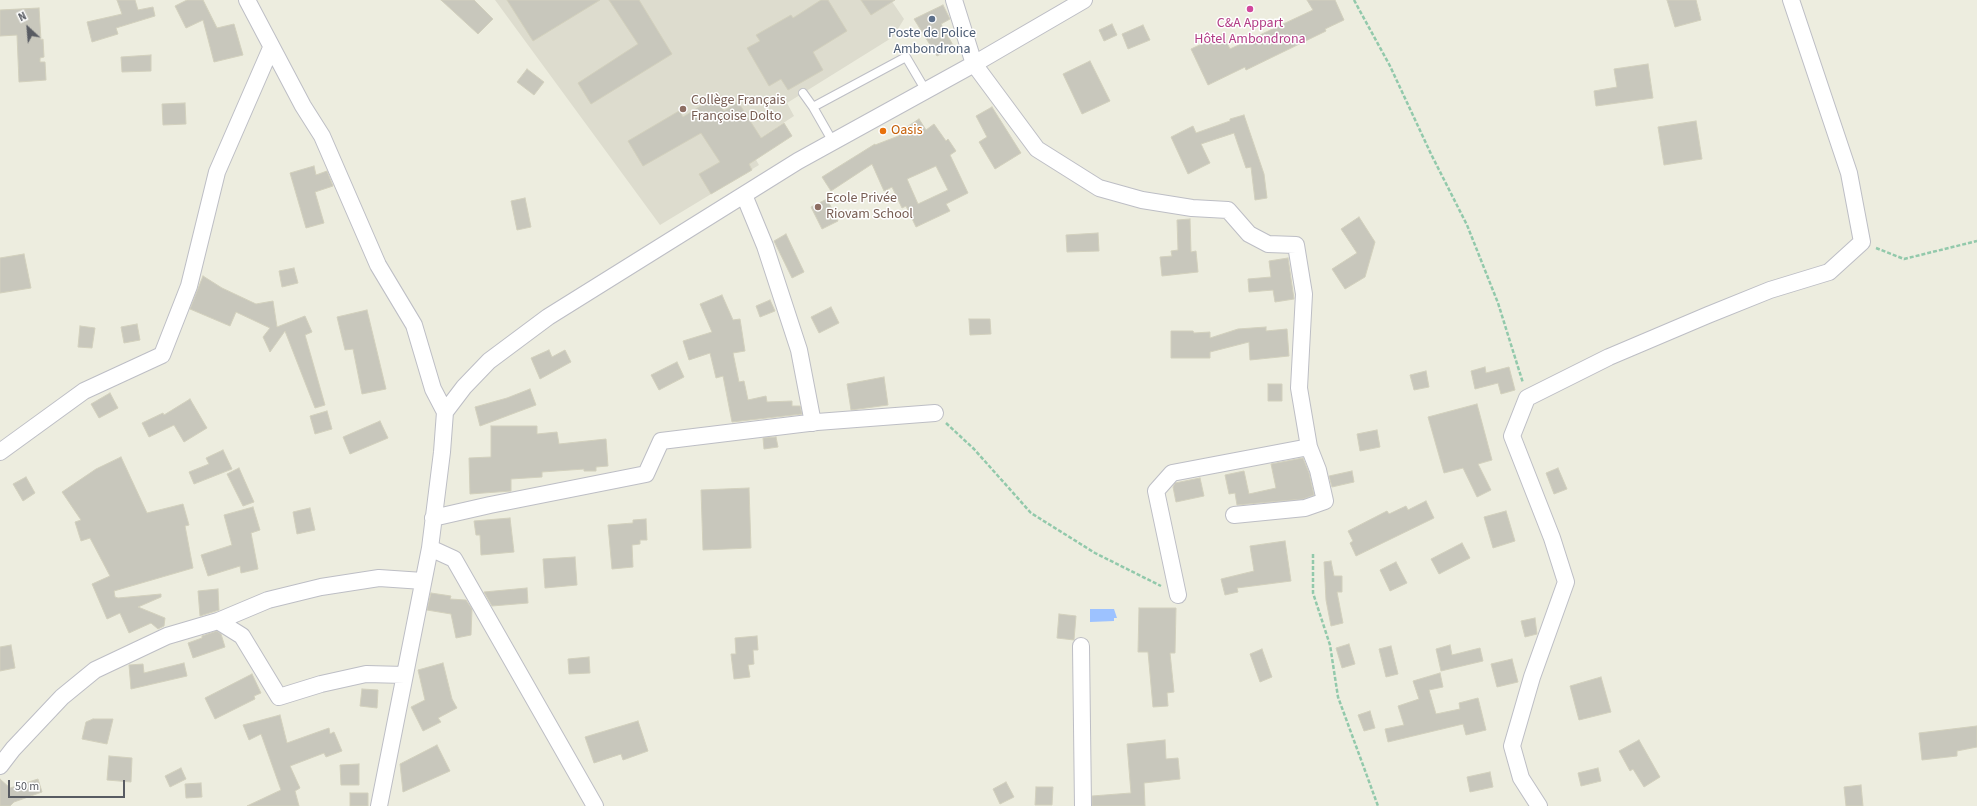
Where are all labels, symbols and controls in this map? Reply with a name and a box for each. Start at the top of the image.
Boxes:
marker: C&A Appart Hôtel Ambondrona [1245,4,1255,14]
north arrow [8,8,48,48]
text: N [16,8,29,25]
marker: Poste de Police Ambondrona [927,14,937,24]
place label: C&A Appart Hôtel Ambondrona [1194,16,1306,48]
place label: Poste de Police Ambondrona [888,26,976,58]
place label: Collège Français Françoise Dolto [691,93,786,126]
marker: Collège Français Françoise Dolto [678,104,688,114]
place label: Oasis [891,123,923,139]
marker: Oasis [878,126,888,136]
place label: Ecole Privée Riovam School [826,191,913,224]
marker: Ecole Privée Riovam School [813,202,823,212]
scale bar [10,772,127,798]
text: 50 m [15,778,39,795]

